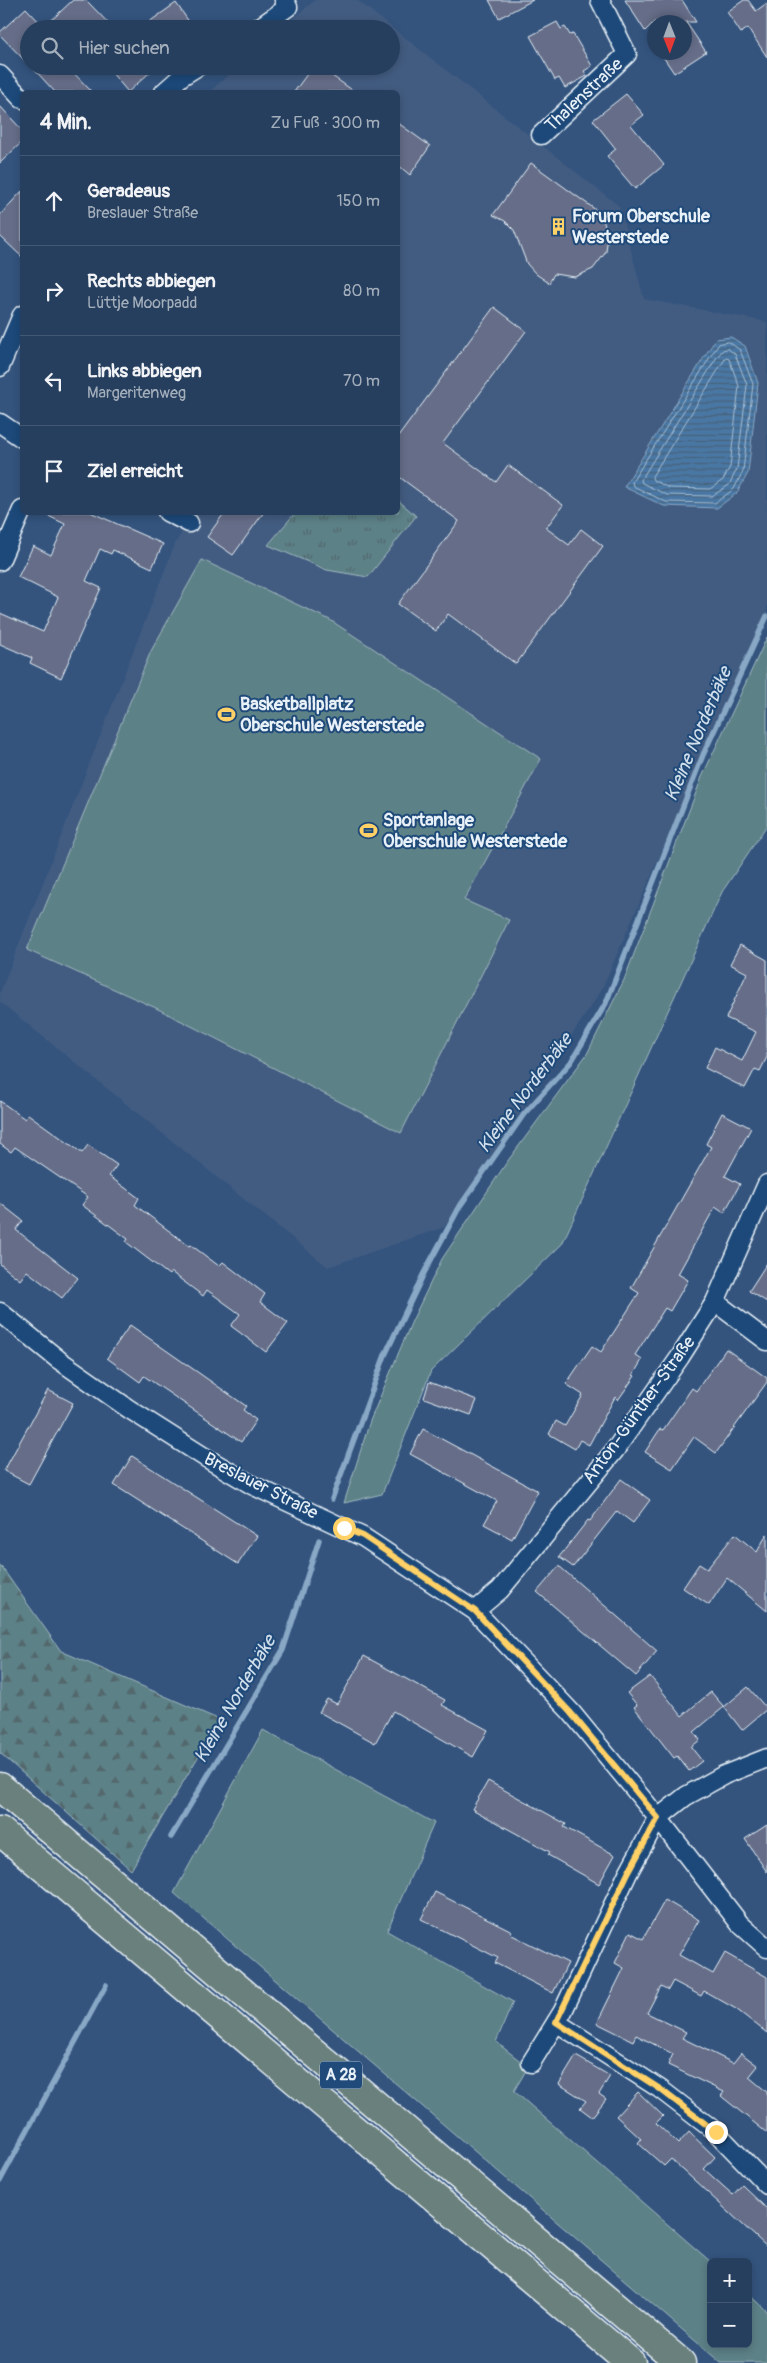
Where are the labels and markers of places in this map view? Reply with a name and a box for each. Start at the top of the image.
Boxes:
place label: Forum Oberschule Westerstede [572,205,711,249]
building icon: Forum Oberschule Westerstede [548,216,568,236]
place label: Basketballplatz Oberschule Westerstede [240,693,425,737]
sports icon: Basketballplatz Oberschule Westerstede [216,704,236,724]
place label: Sportanlage Oberschule Westerstede [383,809,568,853]
sports icon: Sportanlage Oberschule Westerstede [359,820,379,840]

